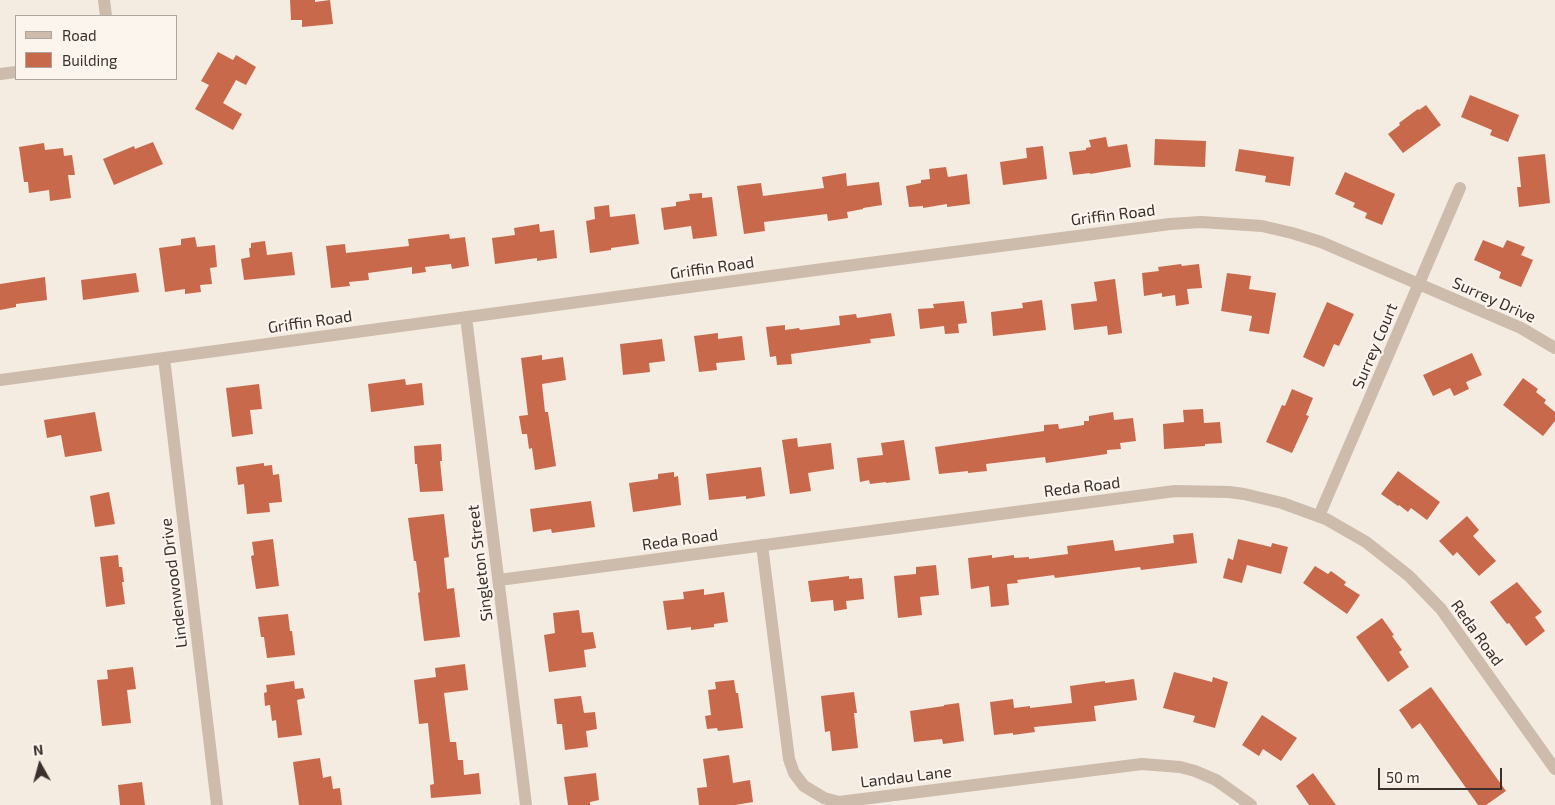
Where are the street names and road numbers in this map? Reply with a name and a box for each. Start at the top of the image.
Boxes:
street label: Griffin Road [1070,200,1156,230]
street label: Griffin Road [669,253,755,283]
street label: Surrey Drive [1449,273,1539,327]
street label: Surrey Court [1348,300,1402,392]
street label: Griffin Road [267,307,353,337]
street label: Reda Road [1043,473,1121,501]
street label: Singleton Street [463,504,497,622]
street label: Lindenwood Drive [157,517,191,649]
street label: Reda Road [641,525,719,555]
street label: Reda Road [1447,596,1507,670]
street label: Landau Lane [859,762,953,792]

